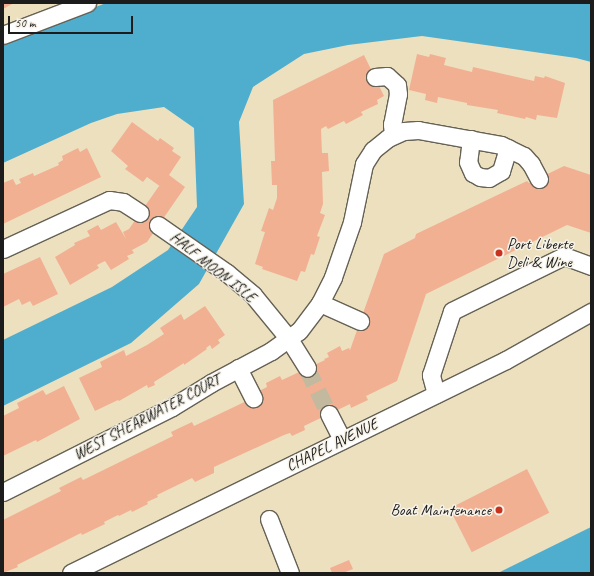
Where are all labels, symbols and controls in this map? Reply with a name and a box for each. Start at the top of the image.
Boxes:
scale bar [10,8,135,34]
text: 50 m [15,15,35,31]
street label: HALF MOON ISLE [166,227,260,307]
place label: Port Liberte Deli & Wine [507,234,573,272]
marker: Port Liberte Deli & Wine [494,248,504,258]
street label: WEST SHEARWATER COURT [70,370,224,464]
street label: CHAPEL AVENUE [283,414,381,476]
place label: Boat Maintenance [390,500,491,520]
marker: Boat Maintenance [494,505,504,515]

